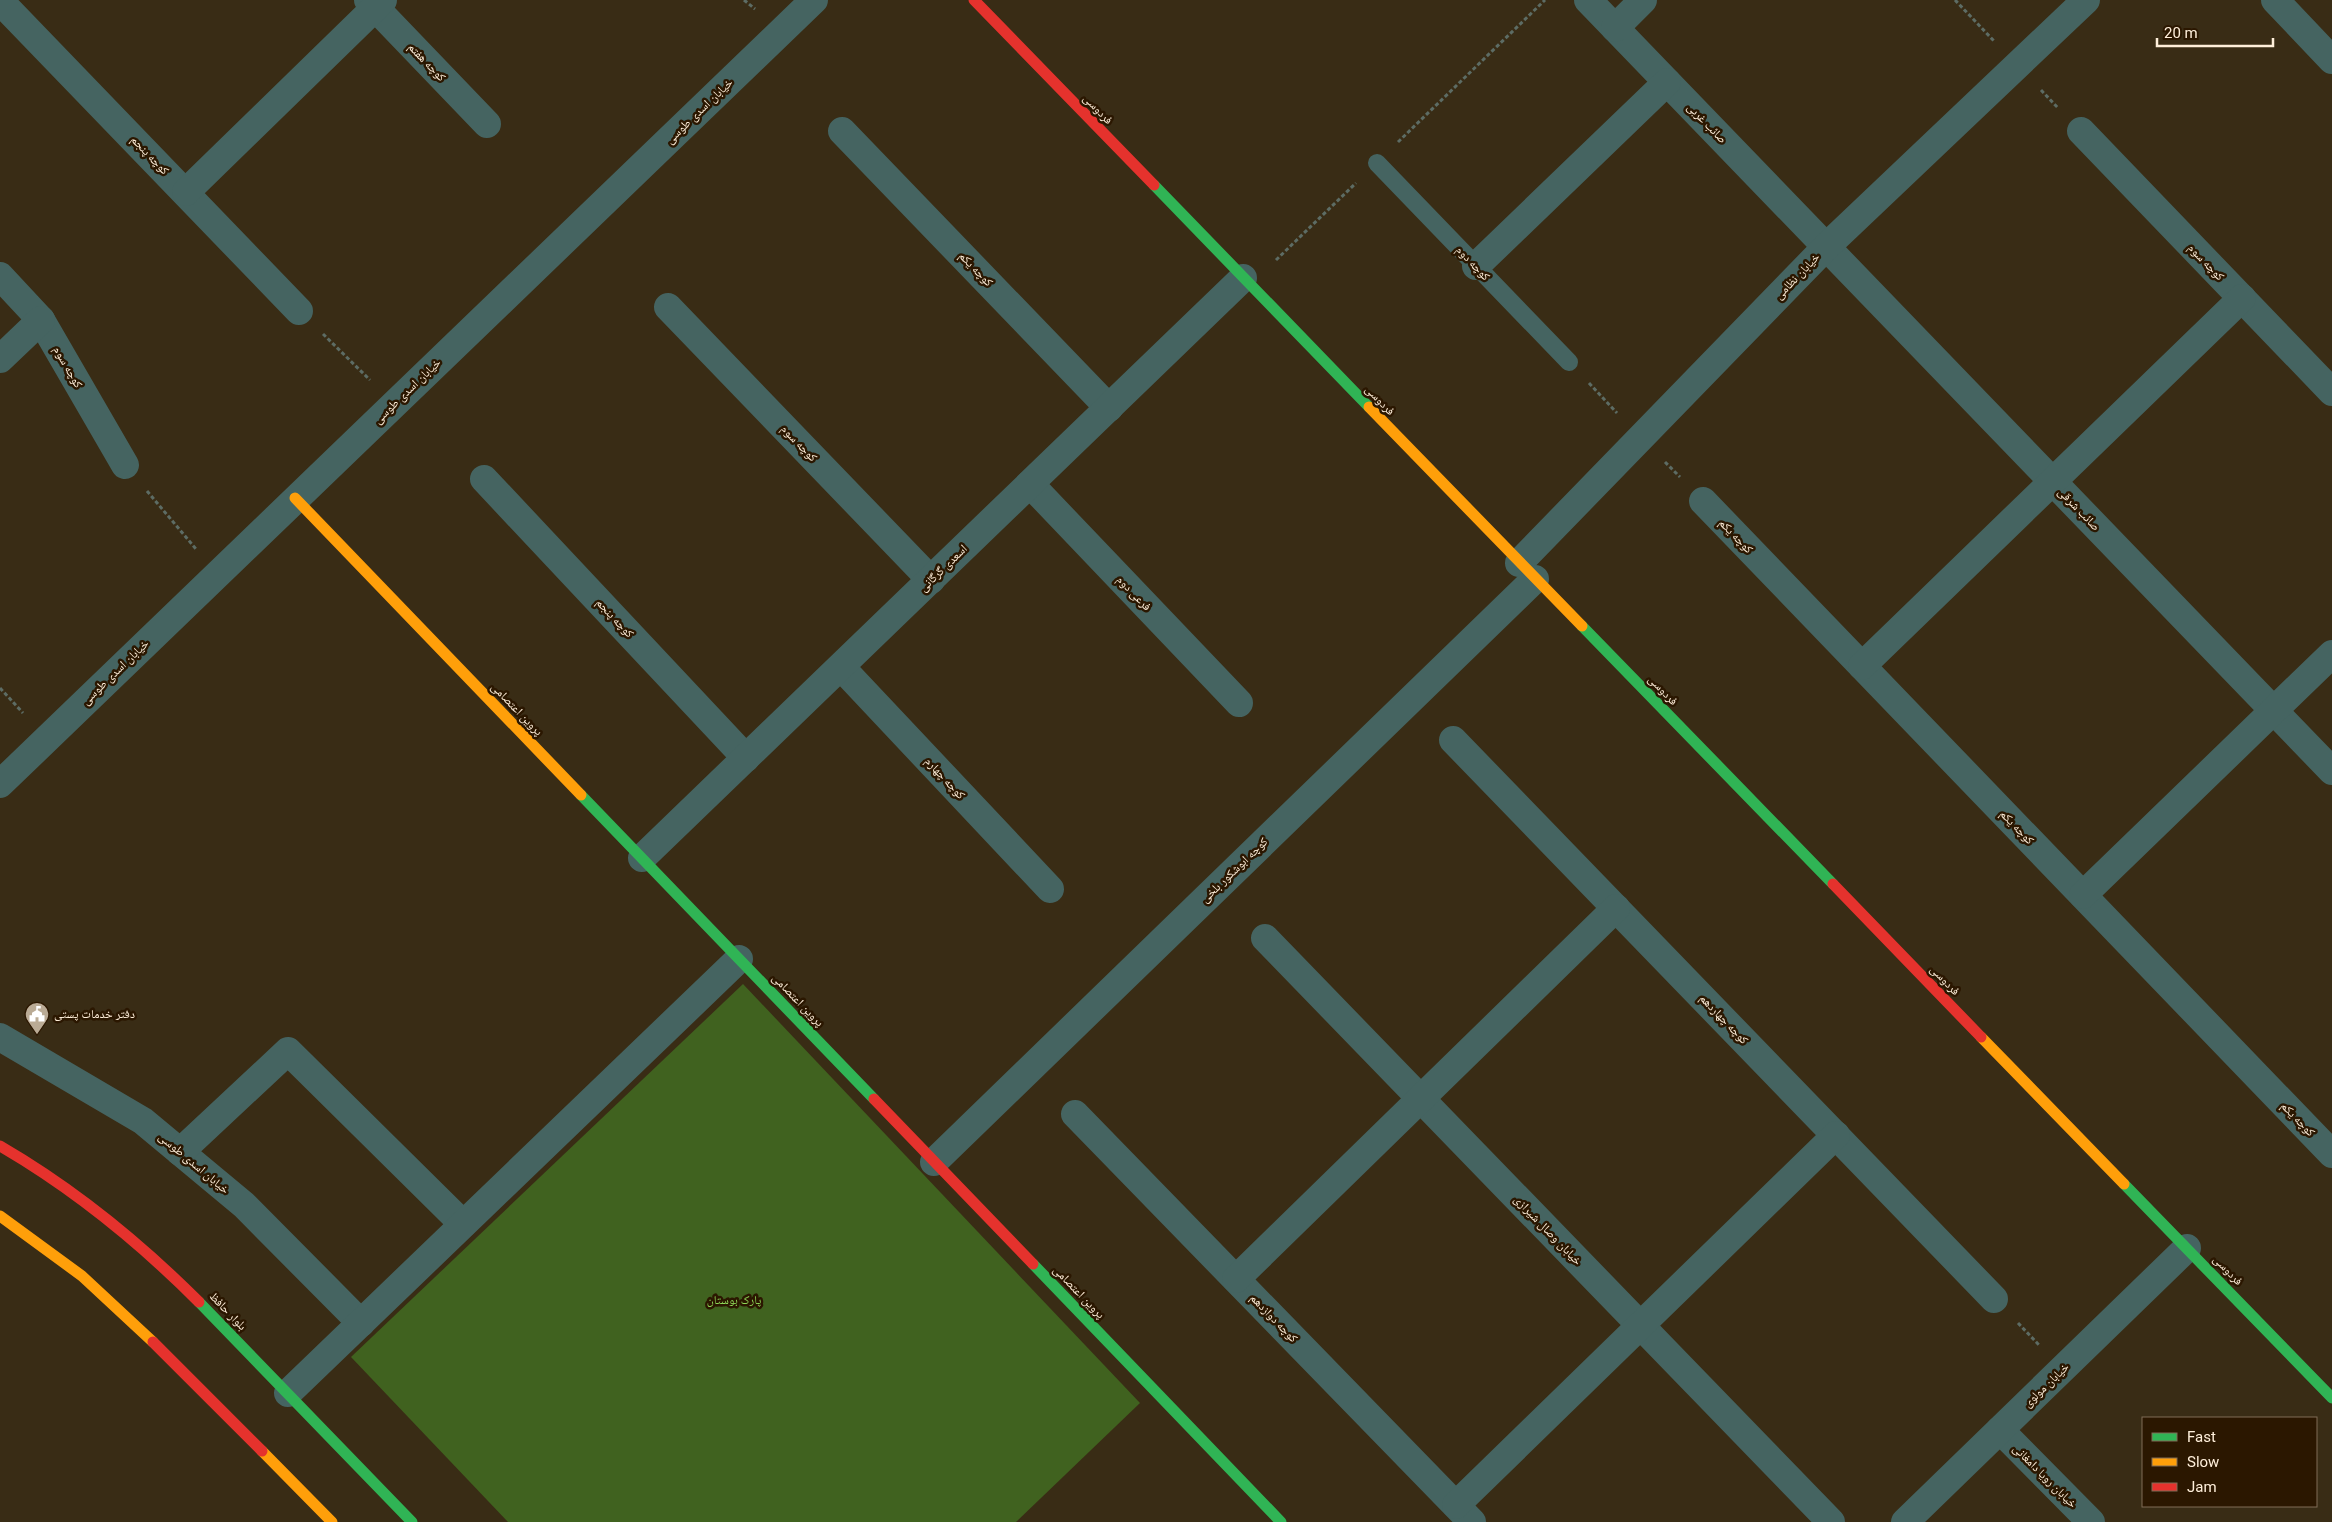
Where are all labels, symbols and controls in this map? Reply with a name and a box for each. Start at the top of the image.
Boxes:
scale bar [2157,15,2273,47]
text: 20 m [2164,24,2198,42]
street label: کوچه هفتم [405,40,449,85]
street label: خیابان اسدی طوسی [663,75,736,147]
street label: فردوسی [1080,91,1116,127]
street label: صائب غربی [1684,100,1730,146]
street label: کوچه پنجم [127,133,172,178]
street label: کوچه سوم [2184,241,2227,284]
street label: کوچه دوم [1452,243,1493,284]
street label: کوچه یکم [955,249,996,290]
street label: خیابان نظامی [1771,250,1823,302]
street label: کوچه سوم [50,344,86,391]
street label: خیابان اسدی طوسی [371,355,444,427]
street label: فردوسی [1362,382,1398,418]
street label: کوچه سوم [777,422,820,465]
street label: صائب شرقی [2055,485,2103,534]
street label: کوچه یکم [1715,516,1756,557]
street label: اسعدی گرگانی [916,542,970,594]
street label: فرعی دوم [1113,572,1154,614]
street label: کوچه پنجم [593,595,637,641]
street label: خیابان اسدی طوسی [79,636,152,708]
street label: فردوسی [1645,672,1681,708]
street label: پروین اعتصامی [488,680,546,739]
street label: کوچه چهارم [921,754,968,803]
street label: کوچه یکم [1996,807,2037,848]
street label: کوچه ابوشکور بلخی [1198,835,1271,906]
street label: فردوسی [1927,962,1963,998]
street label: پروین اعتصامی [769,971,827,1030]
street label: کوچه چهاردهم [1696,991,1751,1048]
public building icon: دفتر خدمات پستی [24,1001,50,1035]
place label: دفتر خدمات پستی [54,1007,135,1021]
street label: کوچه یکم [2277,1099,2318,1140]
street label: خیابان اسدی طوسی [156,1129,232,1197]
street label: خیابان وصال شیرازی [1511,1192,1585,1268]
street label: فردوسی [2210,1252,2246,1288]
street label: پروین اعتصامی [1050,1263,1108,1322]
street label: بلوار حافظ [206,1289,249,1333]
street label: کوچه دوازدهم [1247,1291,1301,1346]
park label: پارک بوستان [707,1293,762,1307]
street label: خیابان مولوی [2020,1360,2072,1410]
legend [2142,1417,2317,1507]
text: Fast [2187,1428,2216,1446]
street label: خیابان رویا دامغانی [2010,1441,2080,1511]
text: Slow [2187,1453,2219,1471]
text: Jam [2187,1478,2217,1496]

